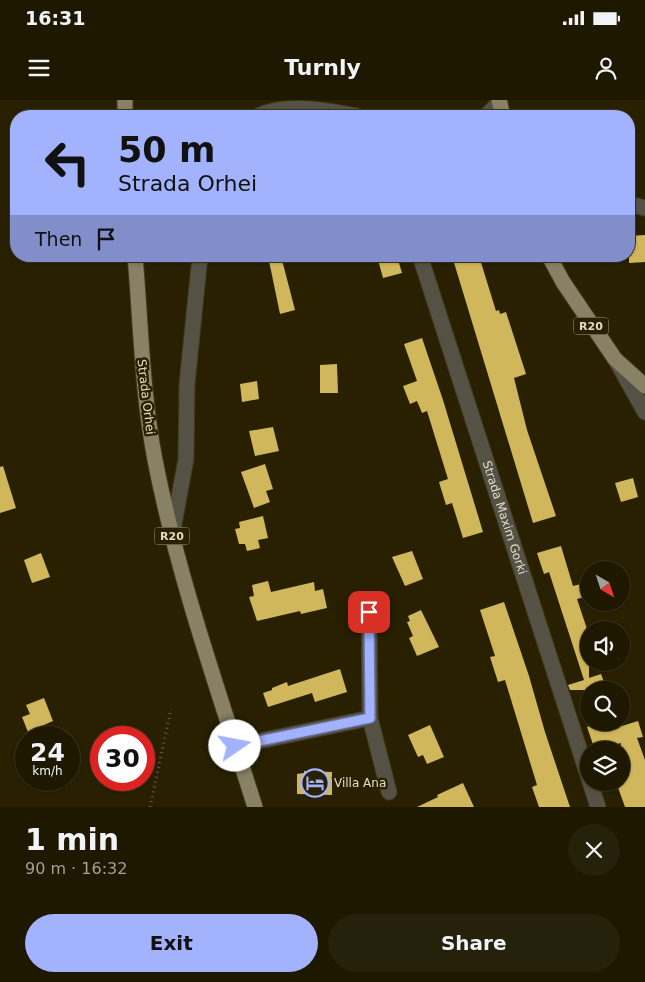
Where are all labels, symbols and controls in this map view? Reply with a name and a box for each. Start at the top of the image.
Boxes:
text: 16:31 [25,7,85,29]
icon: menu [25,54,53,82]
icon: person [592,54,620,82]
text: Turnly [284,55,361,80]
icon: left [35,130,100,195]
text: 50 m [118,130,215,170]
text: Strada Orhei [118,171,257,196]
icon: arrive [92,225,120,253]
text: Then [35,228,82,250]
road number: R20 [574,318,608,335]
street label: Strada Orhei [134,358,158,436]
street label: Strada Maxim Gorki [480,459,530,576]
road number: R20 [154,528,190,544]
north arrow [580,561,630,611]
map controls [580,561,630,791]
pin [348,591,390,633]
icon: arrive [355,598,383,626]
button: sound [580,621,630,671]
button: search [580,681,630,731]
position arrow [208,719,260,771]
speed limit sign: 30 [90,726,155,791]
text: 24 [30,738,65,767]
button: layers [580,741,630,791]
text: km/h [32,764,63,778]
hotel icon: Villa Ana [300,768,330,798]
place label: Villa Ana [334,776,386,790]
text: 1 min [25,822,119,857]
button: close [568,824,620,876]
text: 90 m · 16:32 [25,859,127,878]
button: Exit [25,914,318,972]
button: Share [328,914,620,972]

